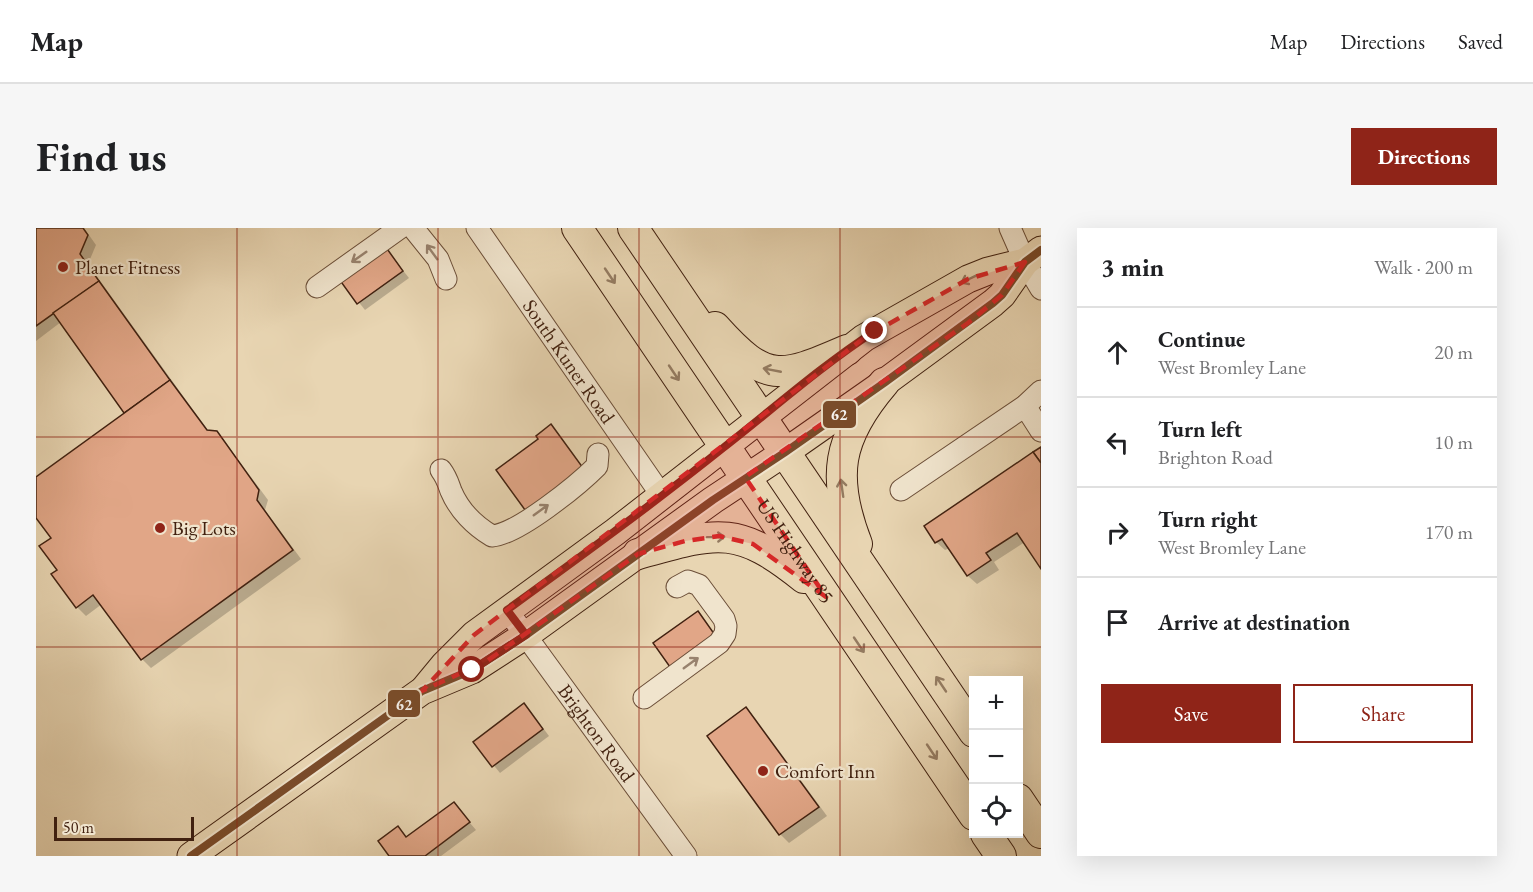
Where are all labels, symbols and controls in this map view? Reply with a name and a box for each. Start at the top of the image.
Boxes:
text: Map [30,23,83,59]
text: Map [1270,28,1307,55]
text: Directions [1340,28,1425,55]
text: Saved [1458,28,1503,55]
button: Directions [1351,128,1497,185]
text: Find us [36,129,167,184]
one-way arrow [426,245,438,261]
text: 3 min [1101,250,1164,284]
one-way arrow [351,251,367,264]
place label: Planet Fitness [75,254,180,280]
text: Walk · 200 m [1374,254,1473,280]
marker: Planet Fitness [56,260,70,274]
one-way arrow [603,268,616,285]
one-way arrow [961,273,978,285]
street label: South Kuner Road [517,294,622,429]
route end [861,317,887,343]
text: Continue [1158,325,1245,354]
icon: ahead [1101,336,1134,369]
text: 20 m [1434,339,1473,365]
text: West Bromley Lane [1158,354,1306,380]
one-way arrow [669,364,681,381]
one-way arrow [763,364,782,375]
line badge: 62 [822,400,857,429]
text: 62 [831,404,848,425]
text: Turn left [1158,415,1242,444]
icon: left [1101,426,1134,459]
text: 10 m [1434,429,1473,455]
text: Brighton Road [1158,444,1273,470]
one-way arrow [837,478,848,498]
street label: US Highway 85 [751,494,840,608]
one-way arrow [533,504,549,516]
text: Turn right [1158,505,1257,534]
place label: Big Lots [172,515,236,541]
icon: right [1101,516,1134,549]
text: 170 m [1425,519,1473,545]
marker: Big Lots [153,521,167,535]
one-way arrow [705,531,725,543]
text: West Bromley Lane [1158,534,1306,560]
icon: arrive [1101,606,1134,639]
text: Arrive at destination [1158,608,1350,637]
one-way arrow [853,637,865,653]
route start [458,656,484,682]
one-way arrow [683,657,699,670]
one-way arrow [935,676,947,692]
map controls [969,676,1023,838]
button: + [969,676,1023,730]
street label: Brighton Road [552,679,641,788]
button: Save [1101,684,1281,743]
button: Share [1293,684,1473,743]
line badge: 62 [387,689,421,718]
text: 62 [396,694,413,715]
button: − [969,730,1023,784]
one-way arrow [926,743,938,760]
place label: Comfort Inn [775,758,876,784]
marker: Comfort Inn [756,764,770,778]
button: locate [969,784,1023,838]
scale bar [54,814,194,842]
text: 50 m [63,817,94,838]

